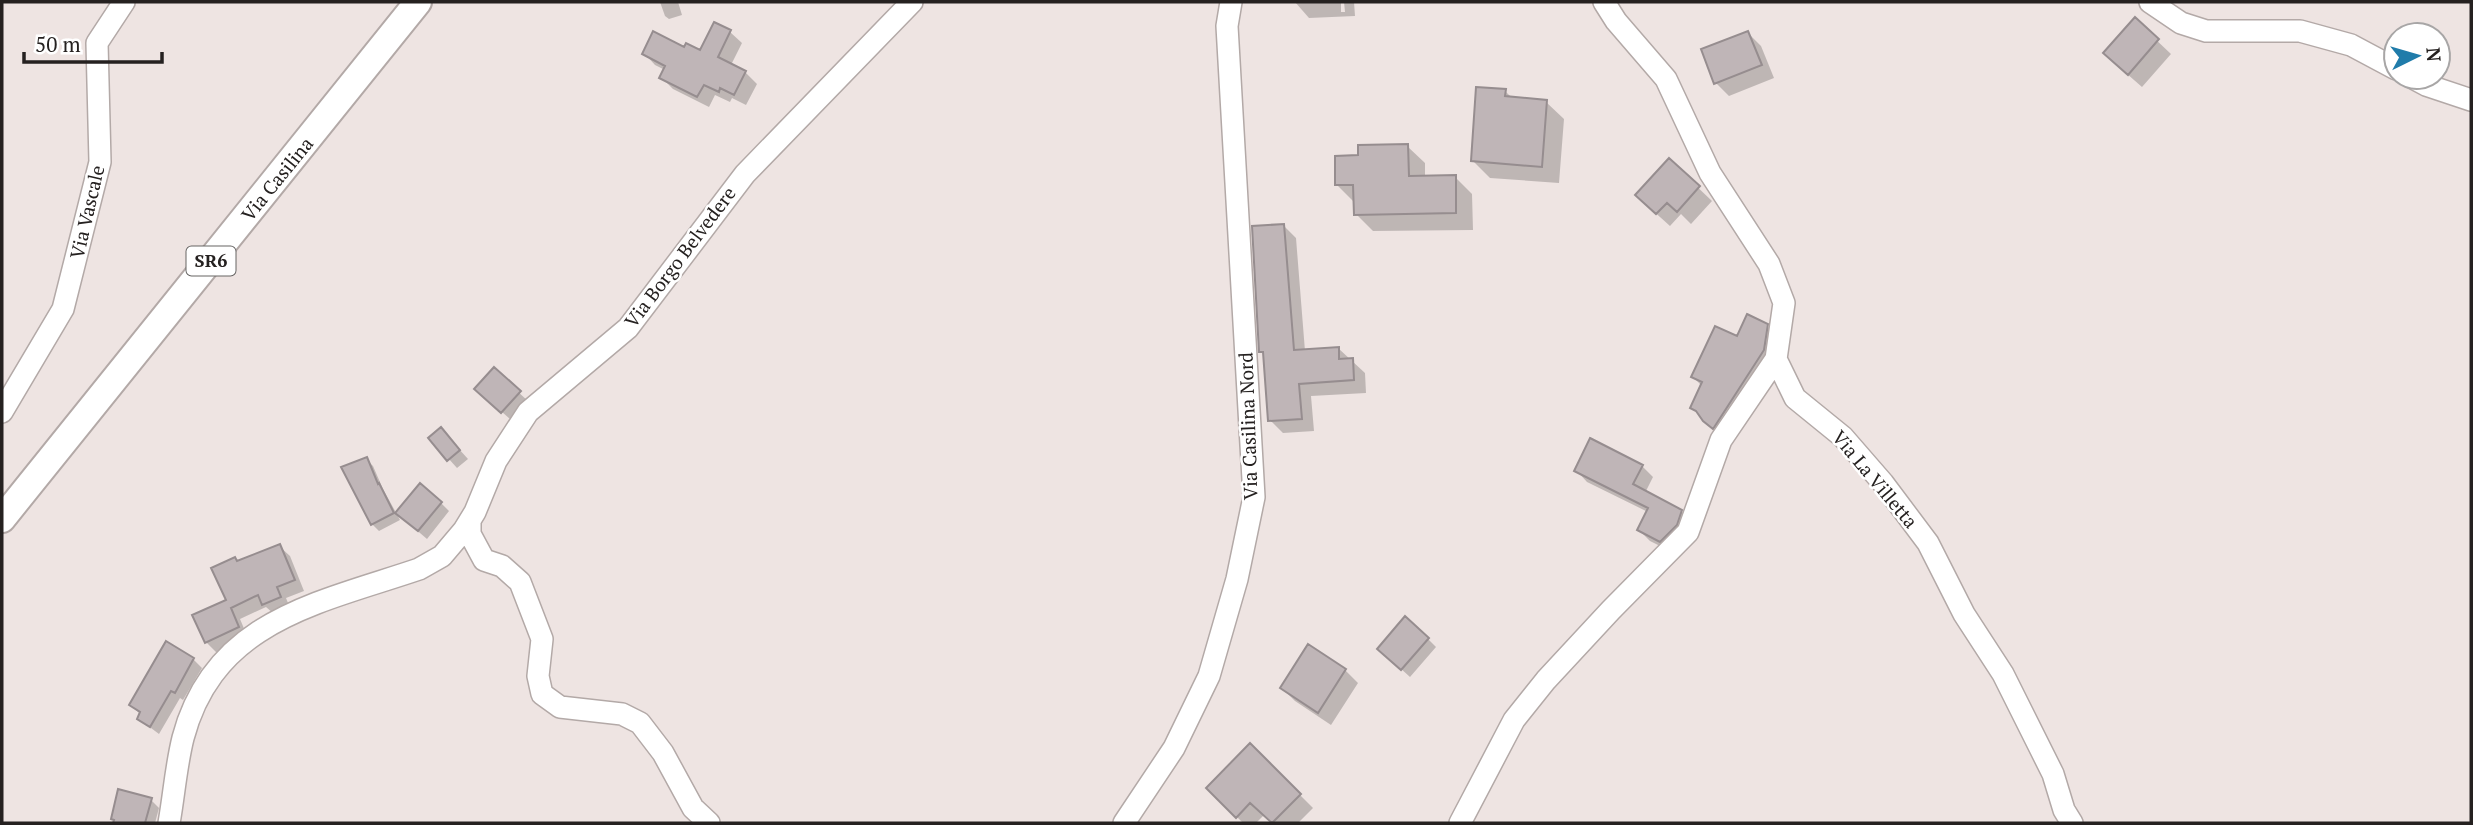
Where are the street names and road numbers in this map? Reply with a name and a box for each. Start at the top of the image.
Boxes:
street label: Via Casilina [235,131,318,226]
street label: Via Vascale [64,163,109,261]
street label: Via Borgo Belvedere [618,181,741,332]
road number: SR6 [186,246,235,276]
street label: Via Casilina Nord [1232,351,1263,500]
street label: Via La Villetta [1827,425,1924,533]

